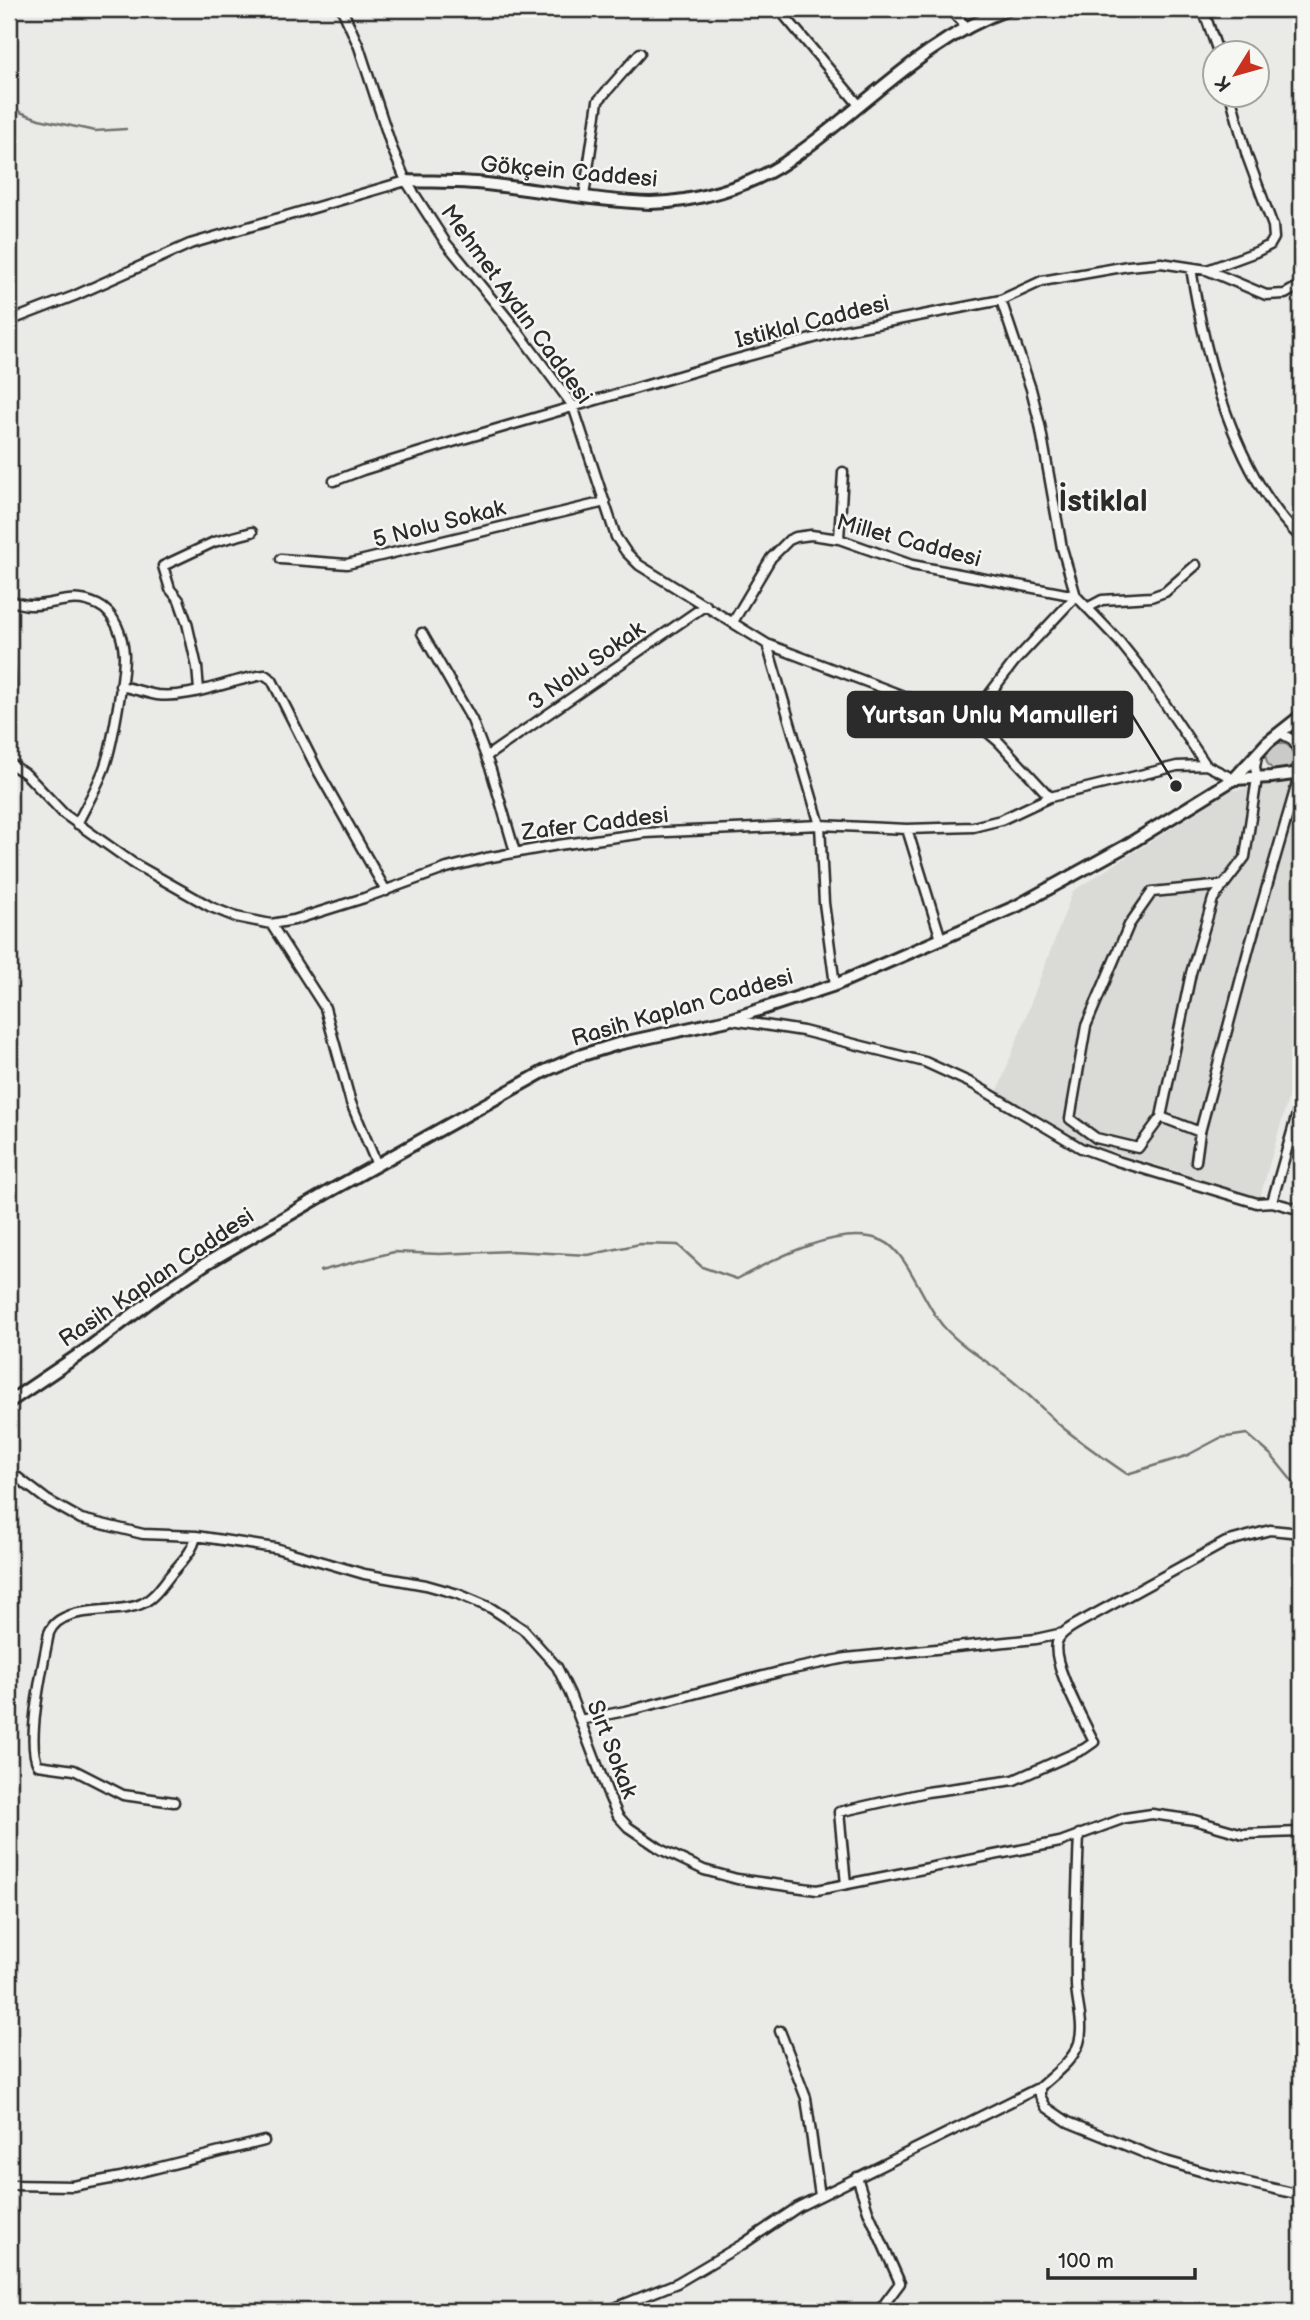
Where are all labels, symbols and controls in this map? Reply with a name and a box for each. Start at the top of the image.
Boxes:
north arrow [1202,38,1272,108]
text: K [1211,71,1237,95]
street label: Gökçein Caddesi [479,150,659,194]
street label: Mehmet Aydın Caddesi [434,199,598,410]
street label: Istiklal Caddesi [732,289,892,355]
district label: İstiklal [1059,481,1147,520]
street label: 5 Nolu Sokak [370,494,509,554]
street label: Millet Caddesi [833,508,984,574]
street label: 3 Nolu Sokak [523,615,651,716]
callout: Yurtsan Unlu Mamulleri [848,692,1132,737]
text: Yurtsan Unlu Mamulleri [862,701,1118,730]
street label: Zafer Caddesi [519,801,670,847]
street label: Rasih Kaplan Caddesi [568,963,796,1053]
street label: Rasih Kaplan Caddesi [54,1202,259,1354]
street label: Sırt Sokak [581,1696,644,1803]
scale bar [1048,2236,1194,2280]
text: 100 m [1058,2249,1114,2274]

